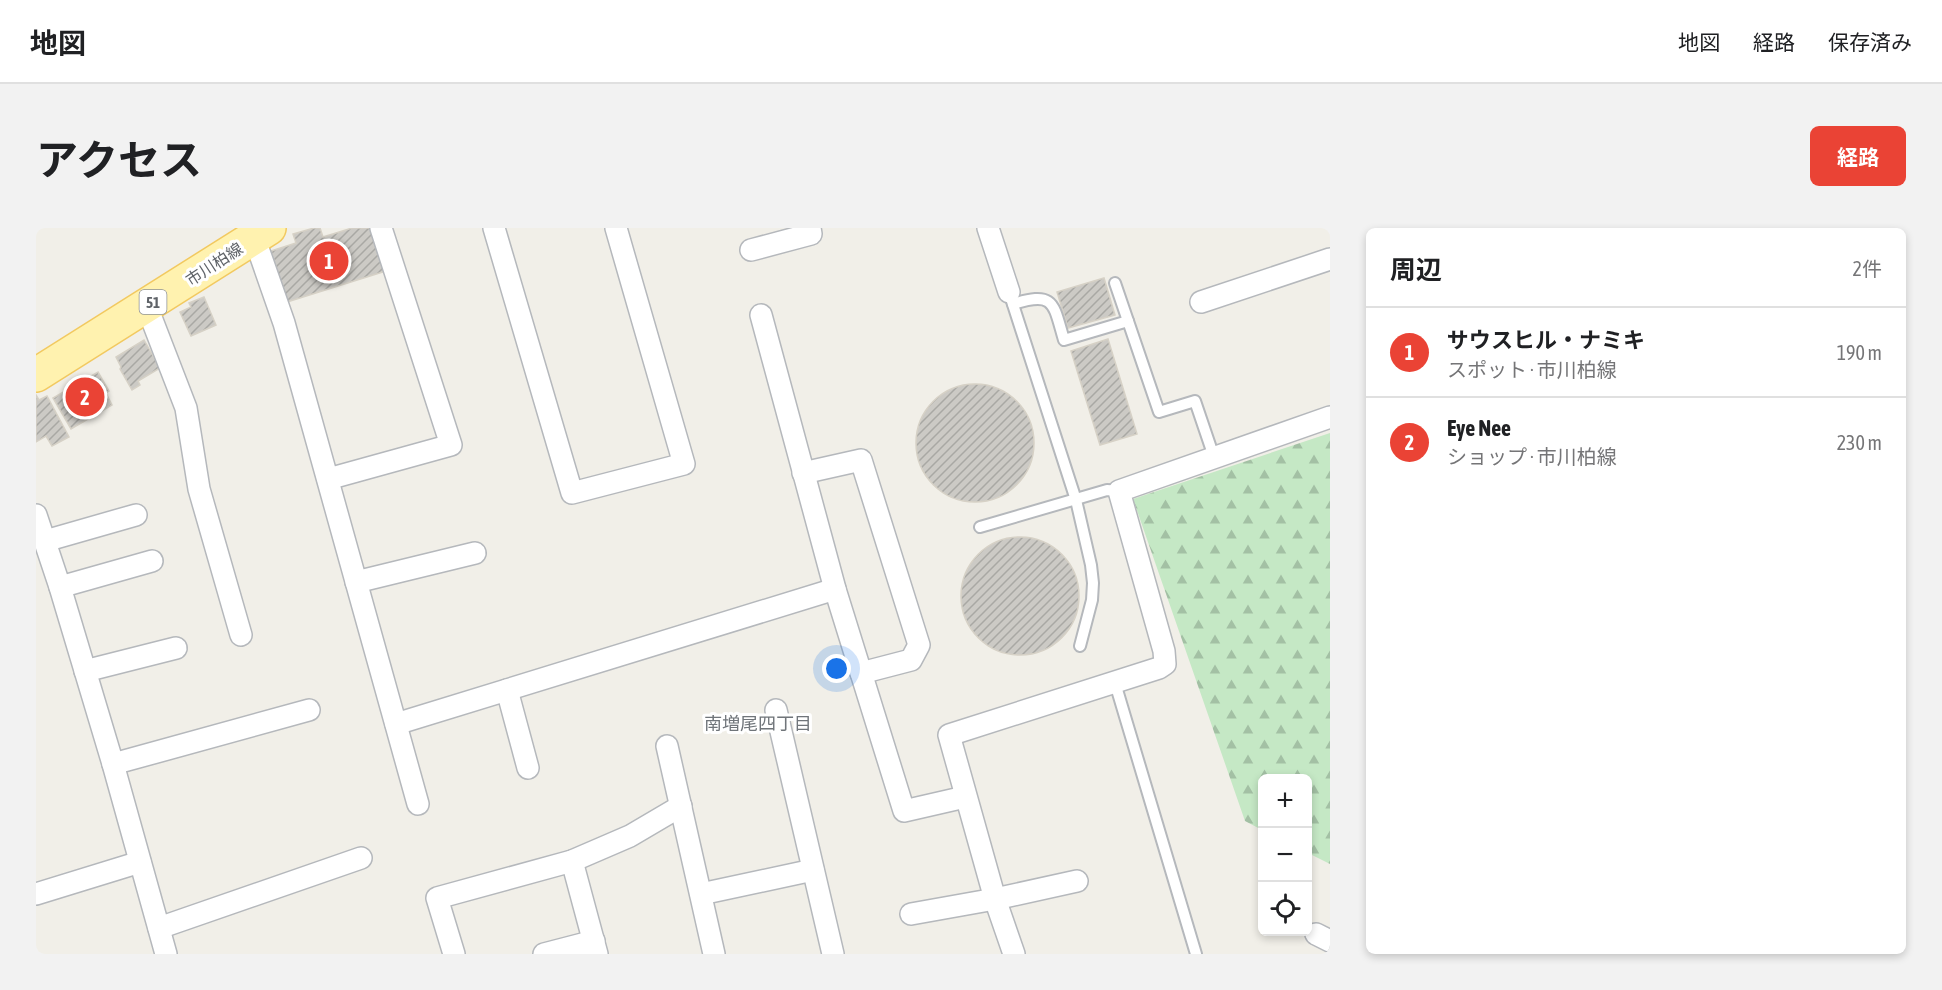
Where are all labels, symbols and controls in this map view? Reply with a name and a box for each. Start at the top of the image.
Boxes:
text: 地図 [30,27,86,59]
text: 地図 [1678,30,1720,54]
text: 経路 [1753,30,1795,54]
text: 保存済み [1828,30,1912,54]
button: 経路 [1810,126,1906,186]
text: アクセス [36,136,202,184]
pin: 1 [310,238,348,284]
street label: 市川柏線 [182,239,246,289]
text: 周辺 [1390,255,1442,285]
text: 2件 [1853,257,1882,280]
road number: 51 [140,290,166,314]
text: サウスヒル・ナミキ [1447,327,1645,353]
text: 1 [1405,341,1414,364]
text: 190 m [1837,341,1882,364]
text: スポット · 市川柏線 [1447,358,1617,381]
pin: 2 [65,374,104,420]
text: Eye Nee [1447,415,1511,441]
text: 2 [1405,431,1414,454]
text: 230 m [1837,431,1882,454]
text: ショップ · 市川柏線 [1447,445,1617,468]
your location [822,654,851,683]
district label: 南増尾四丁目 [704,713,812,734]
map controls [1258,774,1312,936]
button: + [1258,774,1312,828]
button: − [1258,828,1312,882]
button: locate [1258,882,1312,936]

